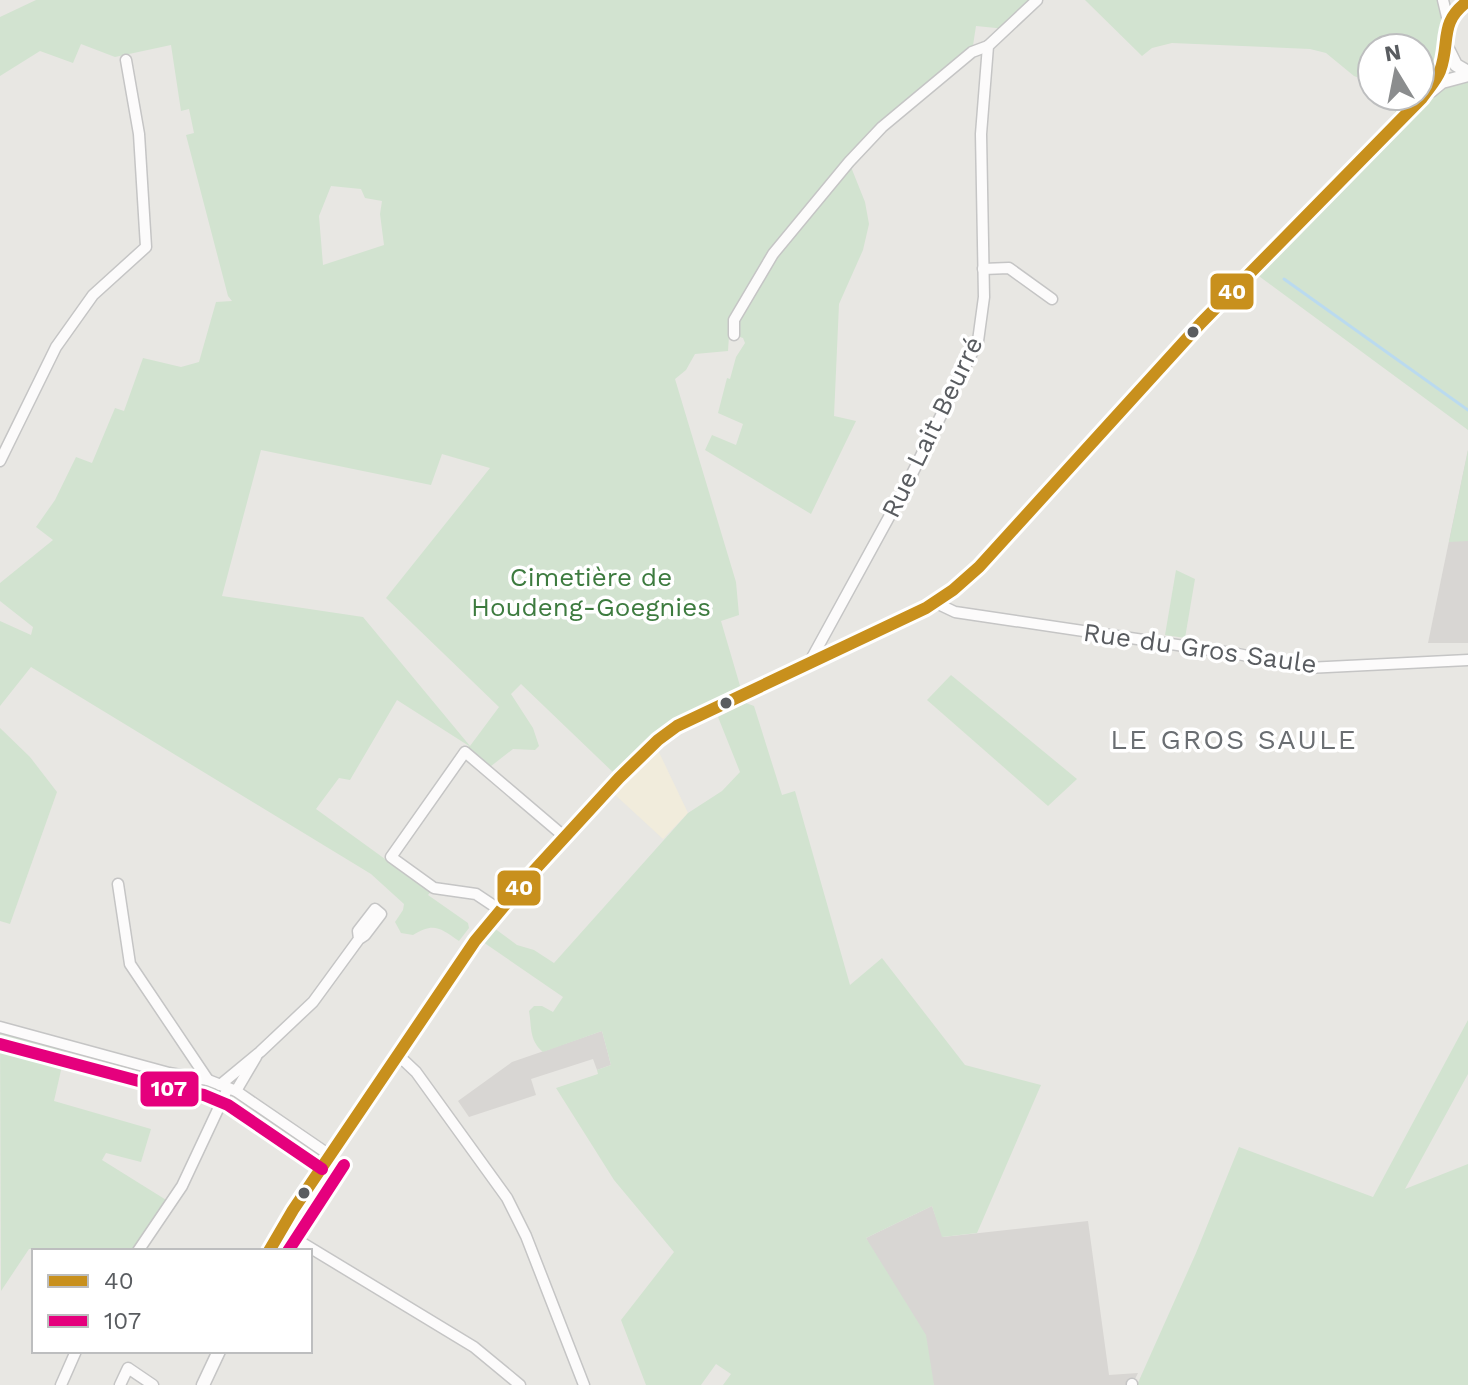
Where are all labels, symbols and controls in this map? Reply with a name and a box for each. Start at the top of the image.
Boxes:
north arrow [1356,32,1436,112]
text: N [1382,39,1403,67]
line badge: 40 [1209,272,1255,311]
text: 40 [1218,279,1246,304]
unlabelled marker [1185,324,1201,340]
street label: Rue Lait Beurré [875,332,989,522]
park label: Cimetière de Houdeng-Goegnies [471,562,711,622]
street label: Rue du Gros Saule [1081,617,1319,679]
unlabelled marker [718,695,734,711]
district label: LE GROS SAULE [1110,723,1358,756]
line badge: 40 [496,869,542,907]
text: 40 [505,875,533,900]
line badge: 107 [139,1070,200,1108]
text: 107 [151,1076,187,1101]
unlabelled marker [296,1185,312,1201]
legend [32,1249,312,1353]
text: 40 [104,1267,134,1295]
text: 107 [104,1307,141,1335]

